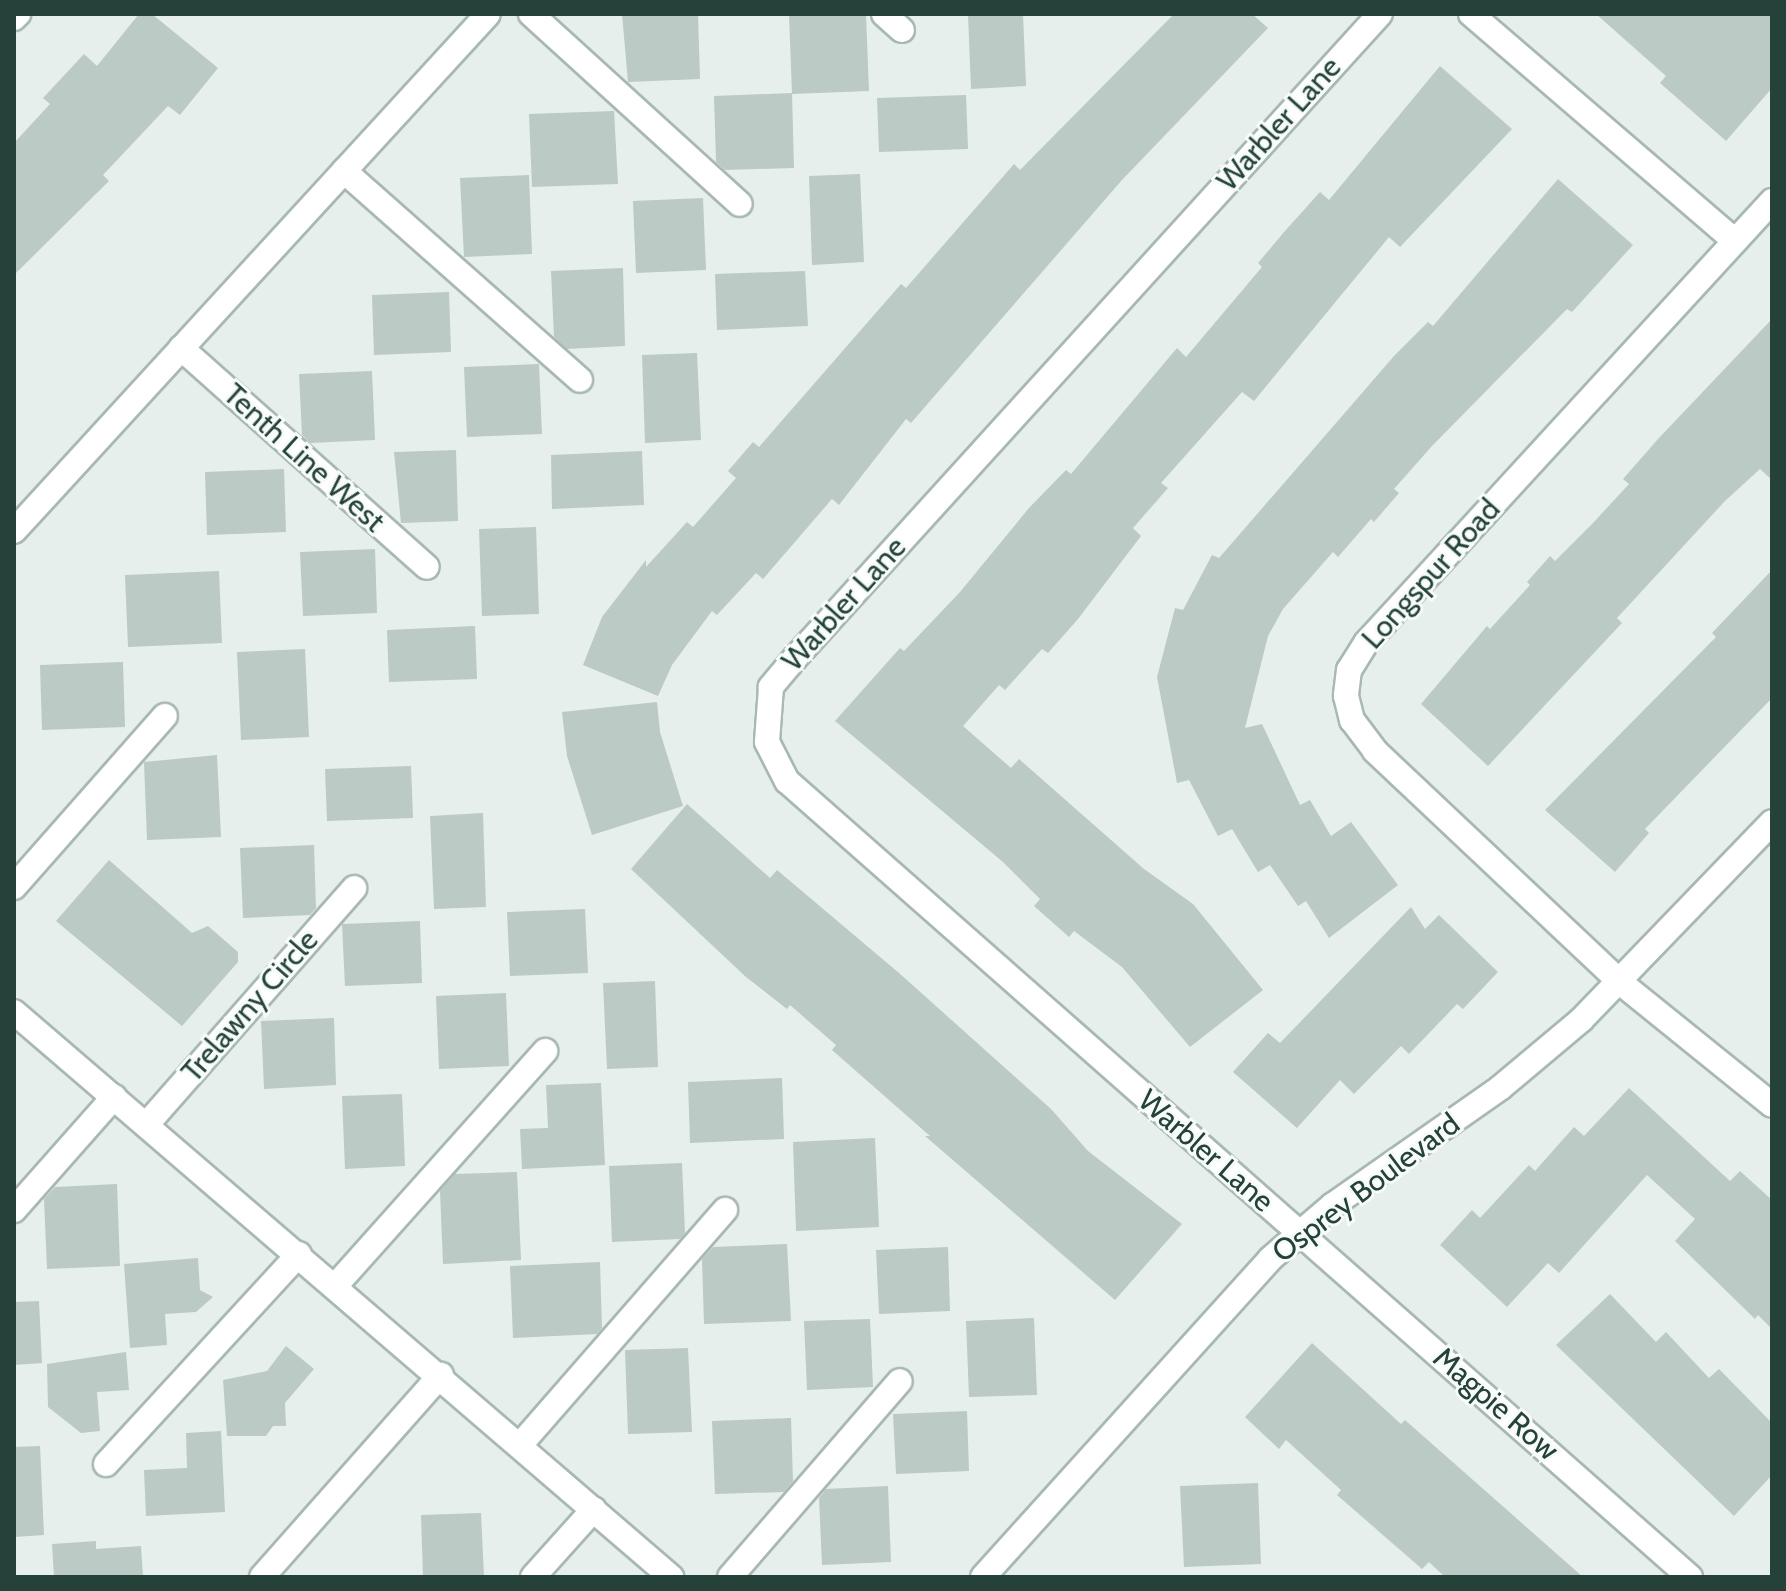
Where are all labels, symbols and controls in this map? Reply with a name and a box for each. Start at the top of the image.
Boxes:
street label: Warbler Lane [1209,50,1349,198]
street label: Tenth Line West [216,376,392,540]
street label: Longspur Road [1354,492,1508,656]
street label: Warbler Lane [774,530,914,678]
street label: Trelawny Circle [174,923,326,1089]
street label: Warbler Lane [1131,1082,1281,1220]
street label: Osprey Boulevard [1265,1106,1467,1270]
street label: Magpie Row [1426,1340,1566,1468]

